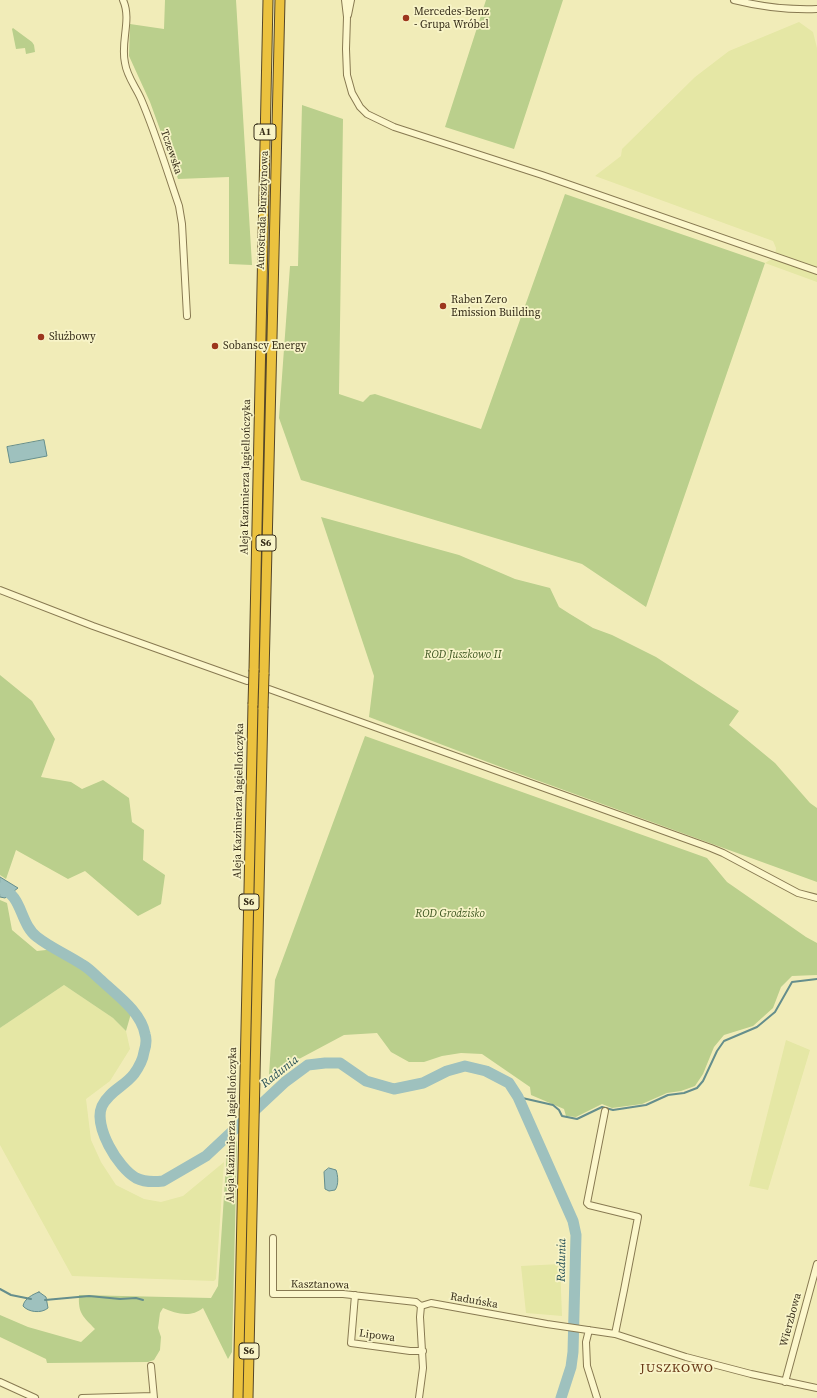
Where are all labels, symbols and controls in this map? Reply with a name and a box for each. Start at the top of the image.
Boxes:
place label: Mercedes-Benz - Grupa Wróbel [414,5,489,31]
marker: Mercedes-Benz - Grupa Wróbel [401,13,411,23]
road number: A1 [254,124,276,140]
street label: Tczewska [157,128,185,176]
street label: Autostrada Bursztynowa [254,150,272,270]
place label: Raben Zero Emission Building [451,293,540,319]
marker: Raben Zero Emission Building [438,301,448,311]
place label: Służbowy [49,330,96,344]
marker: Służbowy [36,332,46,342]
place label: Sobanscy Energy [223,339,306,353]
marker: Sobanscy Energy [210,341,220,351]
street label: Aleja Kazimierza Jagiellończyka [238,399,254,555]
road number: S6 [256,535,276,551]
park label: ROD Juszkowo II [424,648,502,662]
street label: Aleja Kazimierza Jagiellończyka [231,723,247,879]
road number: S6 [239,894,259,910]
park label: ROD Grodzisko [415,907,485,921]
street label: Aleja Kazimierza Jagiellończyka [224,1047,240,1203]
water label: Radunia [258,1053,302,1091]
water label: Radunia [554,1238,570,1282]
street label: Kasztanowa [291,1278,349,1292]
street label: Raduńska [449,1290,499,1312]
street label: Wierzbowa [777,1292,805,1348]
street label: Lipowa [358,1327,396,1345]
road number: S6 [239,1343,259,1359]
district label: JUSZKOWO [640,1361,714,1377]

